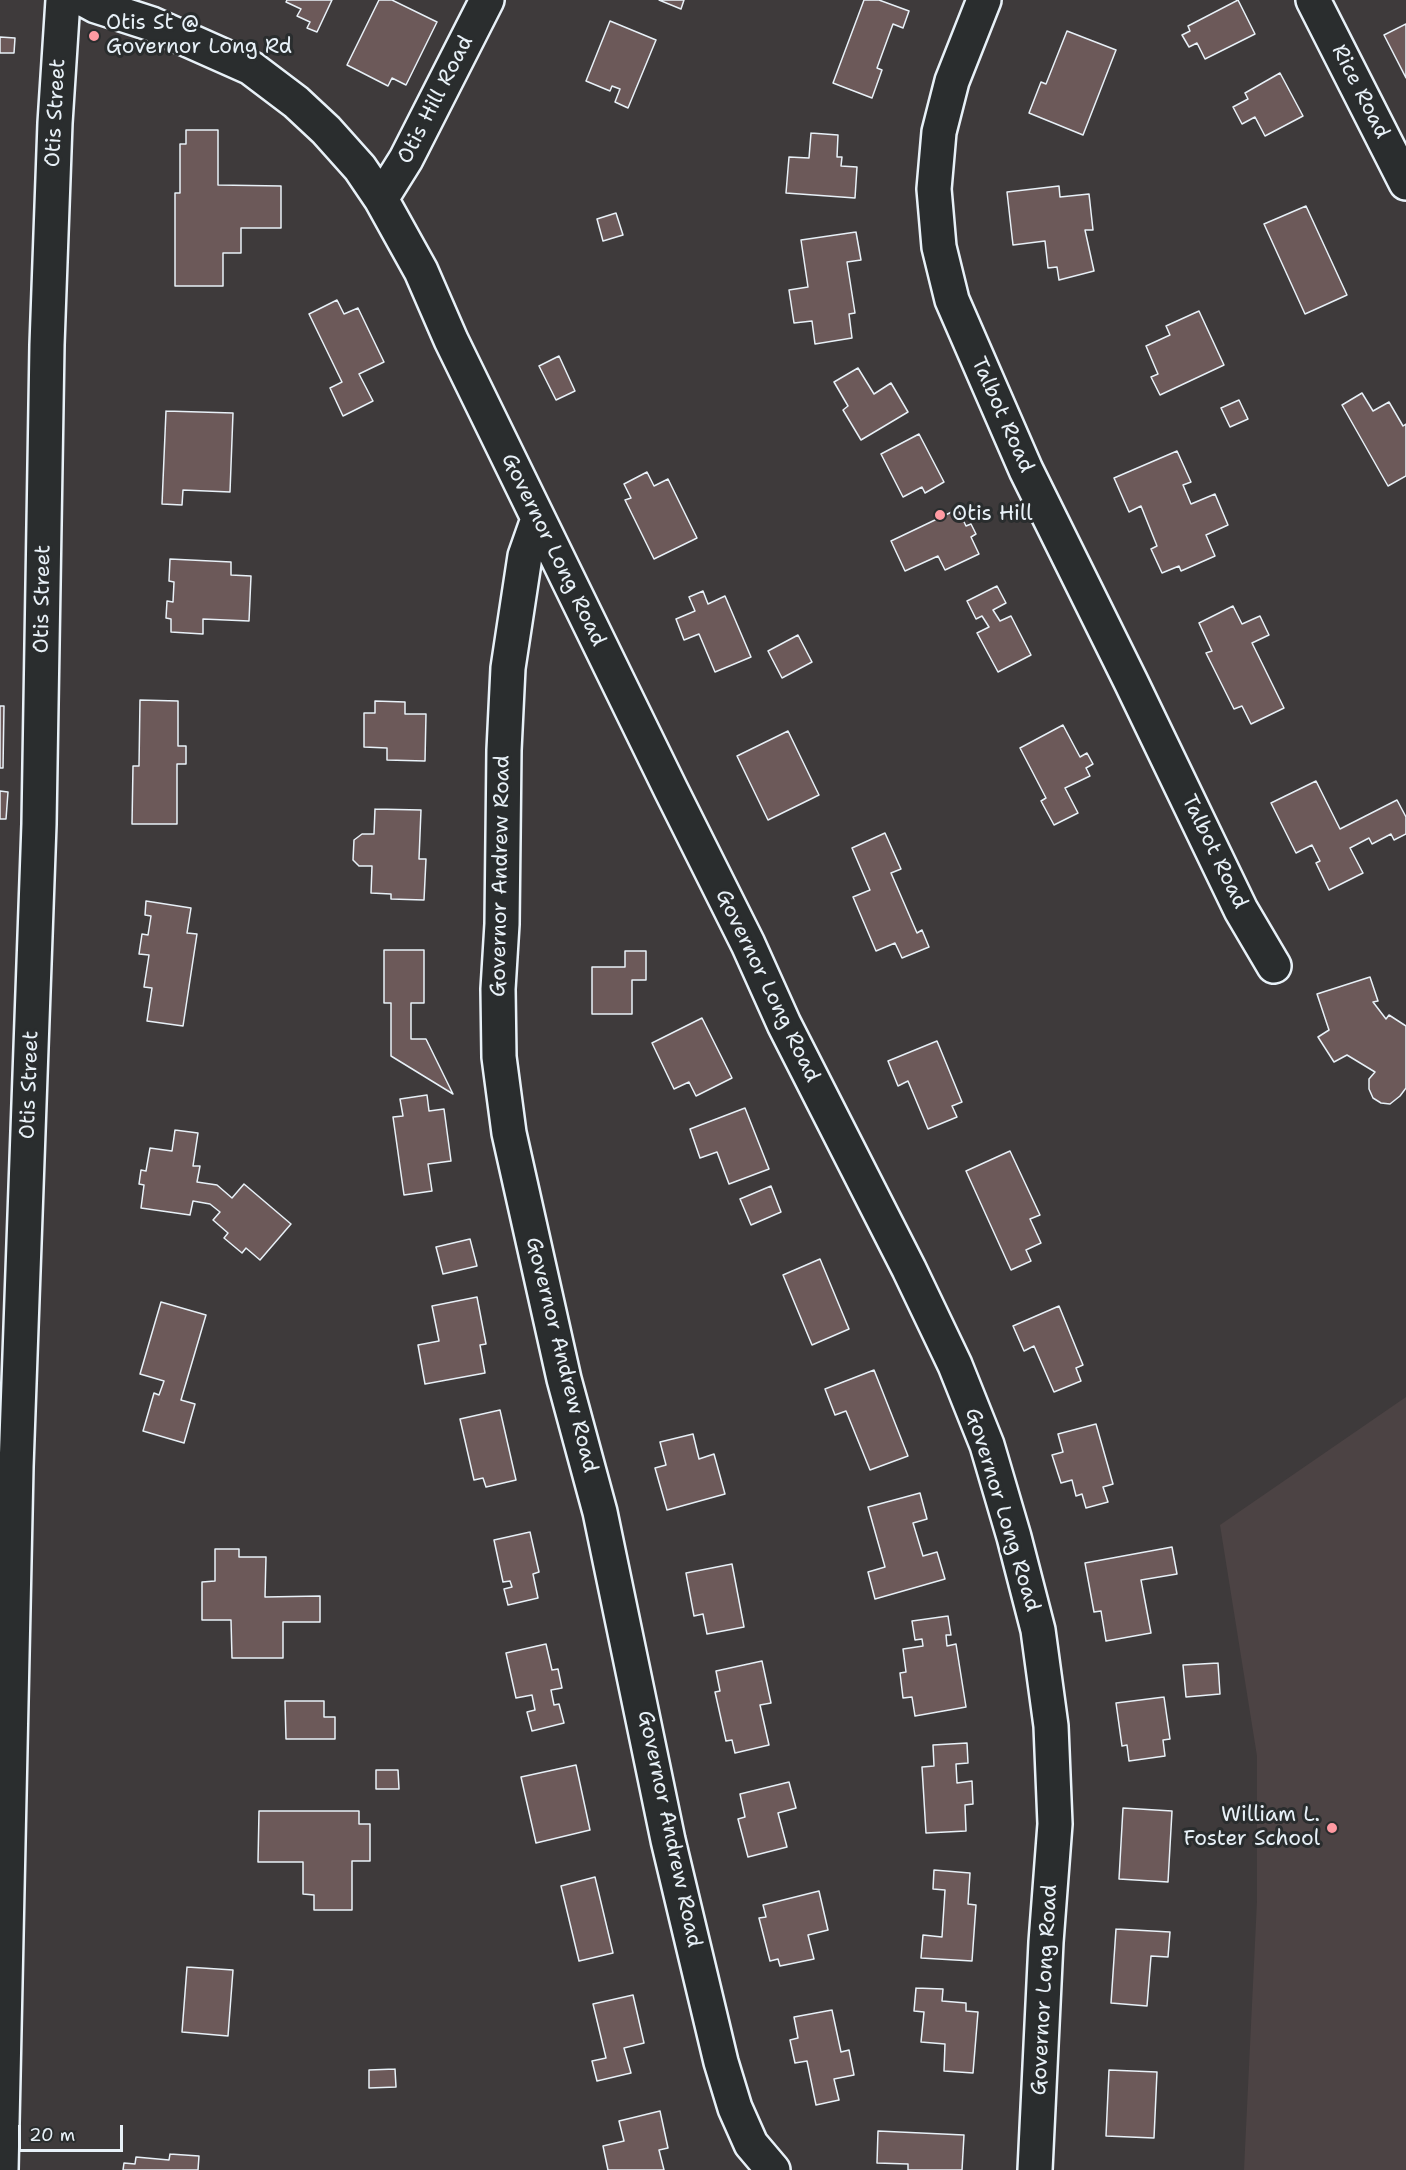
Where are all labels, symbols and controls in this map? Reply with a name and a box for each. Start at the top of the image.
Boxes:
place label: Otis St @ Governor Long Rd [106,11,292,61]
marker: Otis St @ Governor Long Rd [87,29,101,43]
street label: Otis Hill Road [393,32,479,168]
street label: Rice Road [1326,41,1394,143]
street label: Otis Street [41,58,71,168]
street label: Talbot Road [965,353,1039,477]
street label: Governor Long Road [495,449,611,651]
place label: Otis Hill [952,502,1033,528]
marker: Otis Hill [933,508,947,522]
street label: Otis Street [29,544,57,654]
street label: Governor Andrew Road [486,755,516,997]
street label: Talbot Road [1176,791,1252,913]
street label: Governor Long Road [709,885,825,1087]
street label: Otis Street [16,1030,44,1140]
street label: Governor Andrew Road [520,1235,602,1475]
street label: Governor Long Road [959,1405,1045,1615]
street label: Governor Andrew Road [632,1708,706,1950]
place label: William L. Foster School [1183,1803,1320,1853]
marker: William L. Foster School [1325,1821,1339,1835]
street label: Governor Long Road [1027,1884,1063,2096]
scale bar [21,2113,126,2151]
text: 20 m [29,2123,75,2147]

